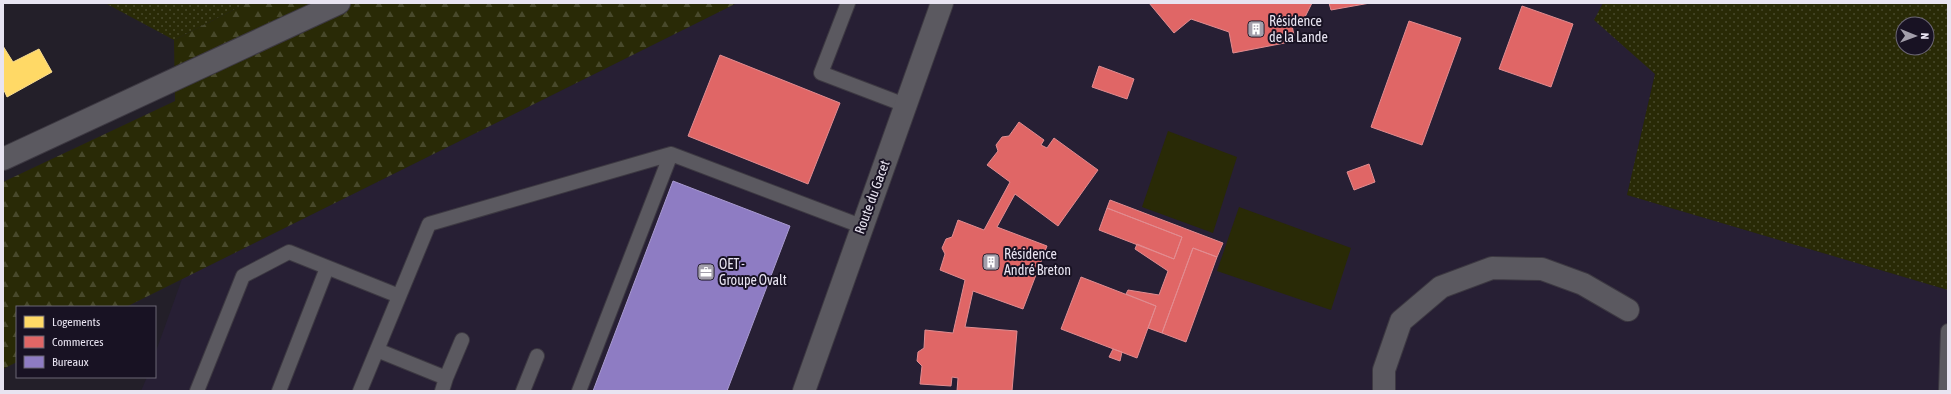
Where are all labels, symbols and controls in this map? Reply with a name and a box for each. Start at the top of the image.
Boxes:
place label: Résidence de la Lande [1269,13,1328,45]
north arrow [1895,16,1935,56]
building icon: Résidence de la Lande [1246,19,1266,39]
text: N [1919,33,1931,40]
street label: Route du Gacet [851,158,893,236]
place label: Résidence André Breton [1004,246,1071,278]
building icon: Résidence André Breton [981,252,1001,272]
place label: OET - Groupe Ovalt [719,256,787,288]
office icon: OET - Groupe Ovalt [696,262,716,282]
legend [16,306,156,378]
text: Logements [52,315,100,329]
text: Commerces [52,335,103,349]
text: Bureaux [52,355,89,369]

